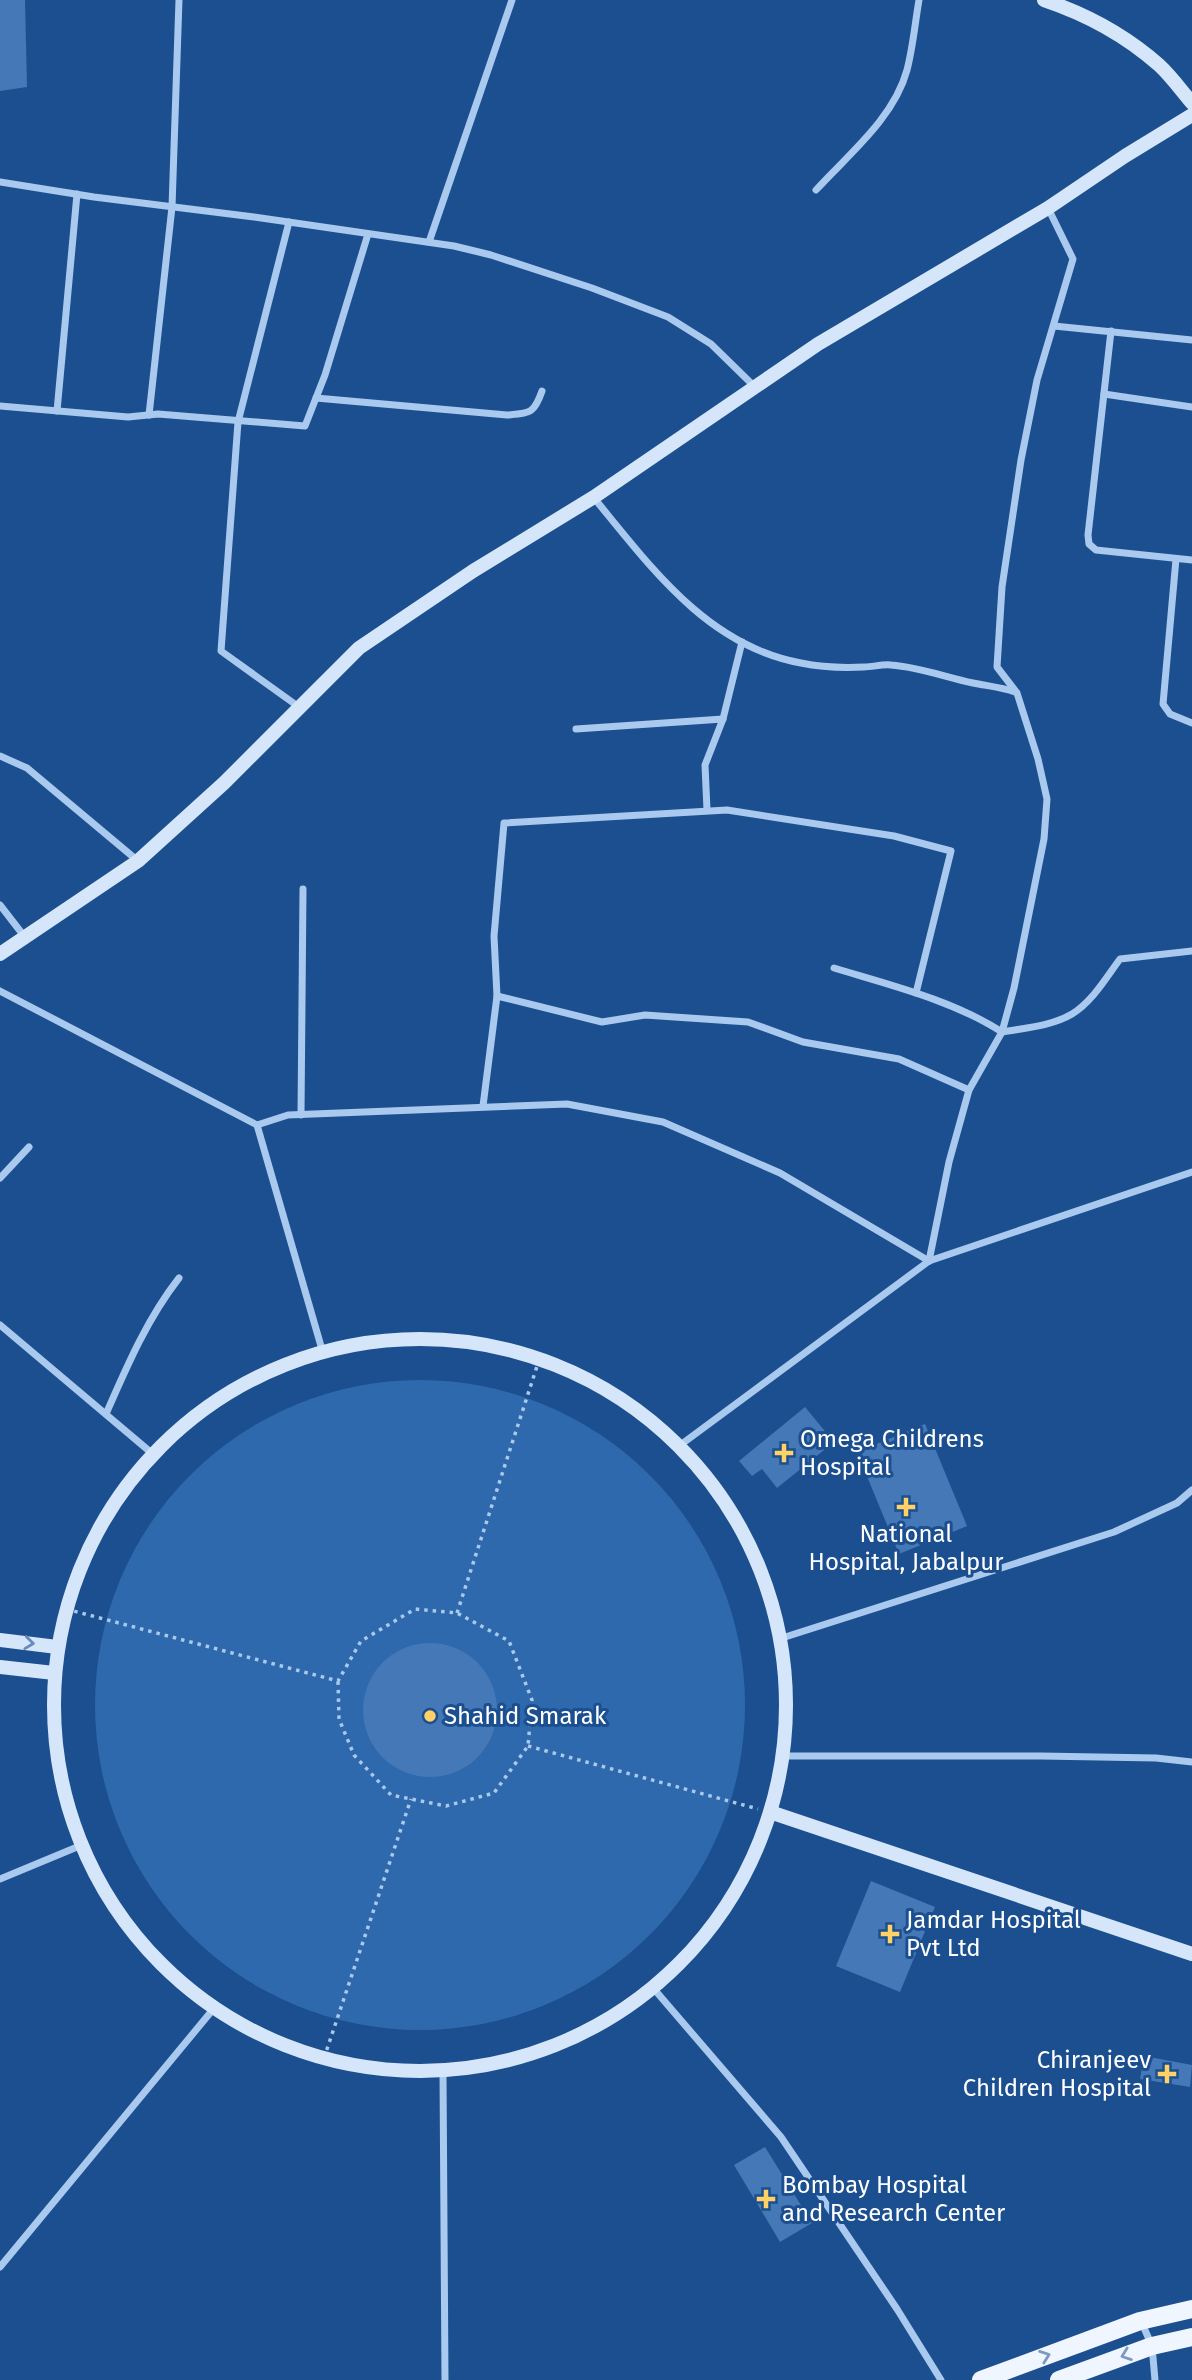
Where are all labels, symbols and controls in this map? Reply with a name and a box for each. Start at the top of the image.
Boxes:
place label: Omega Childrens Hospital [800,1425,984,1481]
marker: Omega Childrens Hospital [774,1443,794,1463]
marker: National Hospital, Jabalpur [896,1497,916,1517]
place label: National Hospital, Jabalpur [809,1520,1004,1576]
one-way arrow [23,1636,34,1651]
place label: Shahid Smarak [444,1702,607,1730]
marker: Shahid Smarak [422,1708,438,1724]
place label: Jamdar Hospital Pvt Ltd [906,1906,1081,1962]
marker: Jamdar Hospital Pvt Ltd [880,1924,900,1944]
place label: Chiranjeev Children Hospital [963,2046,1151,2102]
marker: Chiranjeev Children Hospital [1157,2064,1177,2084]
place label: Bombay Hospital and Research Center [782,2171,1006,2227]
marker: Bombay Hospital and Research Center [756,2189,776,2209]
one-way arrow [1121,2347,1133,2361]
one-way arrow [1039,2350,1051,2364]

